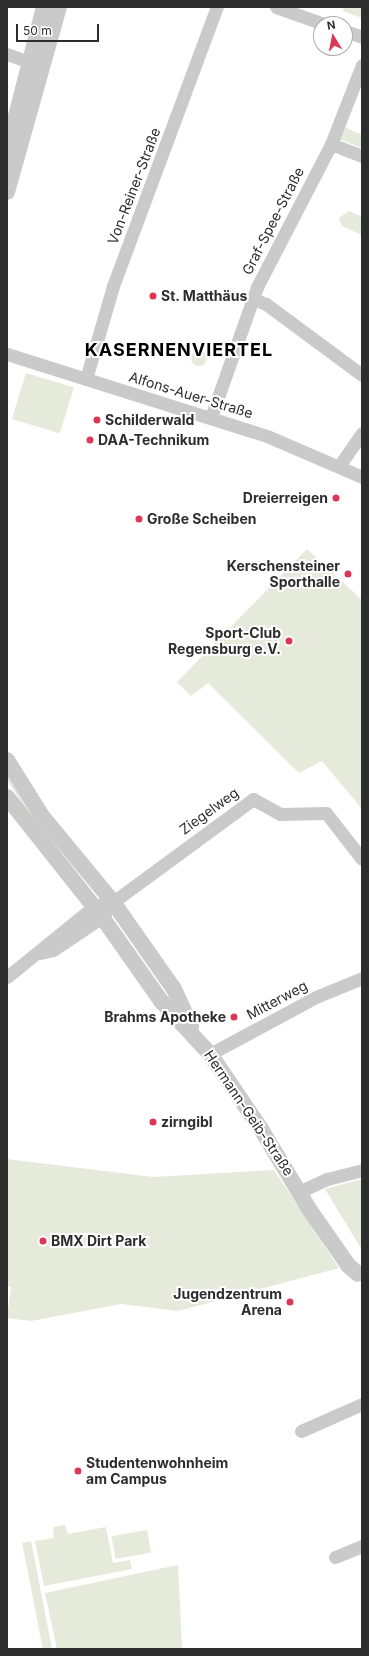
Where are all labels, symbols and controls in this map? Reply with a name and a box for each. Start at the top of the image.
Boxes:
scale bar [18,16,101,42]
north arrow [313,16,353,56]
text: N [326,18,336,33]
text: 50 m [23,23,52,38]
street label: Von-Reiner-Straße [104,125,164,247]
street label: Graf-Spee-Straße [239,164,307,278]
place label: St. Matthäus [161,288,248,304]
marker: St. Matthäus [148,291,158,301]
district label: KASERNENVIERTEL [85,339,273,361]
street label: Alfons-Auer-Straße [127,368,255,422]
place label: Schilderwald [105,412,194,428]
marker: Schilderwald [92,415,102,425]
place label: DAA-Technikum [98,432,209,448]
marker: DAA-Technikum [85,435,95,445]
place label: Dreierreigen [243,490,328,506]
marker: Dreierreigen [331,493,341,503]
place label: Große Scheiben [147,511,256,527]
marker: Große Scheiben [134,514,144,524]
place label: Kerschensteiner Sporthalle [227,558,340,590]
marker: Kerschensteiner Sporthalle [343,569,353,579]
place label: Sport-Club Regensburg e.V. [168,625,281,658]
marker: Sport-Club Regensburg e.V. [284,636,294,646]
street label: Ziegelweg [176,784,242,838]
street label: Mitterweg [244,977,310,1023]
place label: Brahms Apotheke [104,1009,226,1025]
marker: Brahms Apotheke [229,1012,239,1022]
street label: Hermann-Geib-Straße [201,1047,297,1179]
place label: zirngibl [161,1114,213,1130]
marker: zirngibl [148,1117,158,1127]
place label: BMX Dirt Park [51,1233,146,1249]
marker: BMX Dirt Park [38,1236,48,1246]
place label: Jugendzentrum Arena [173,1286,282,1318]
marker: Jugendzentrum Arena [285,1297,295,1307]
place label: Studentenwohnheim am Campus [86,1455,228,1488]
marker: Studentenwohnheim am Campus [73,1466,83,1476]

